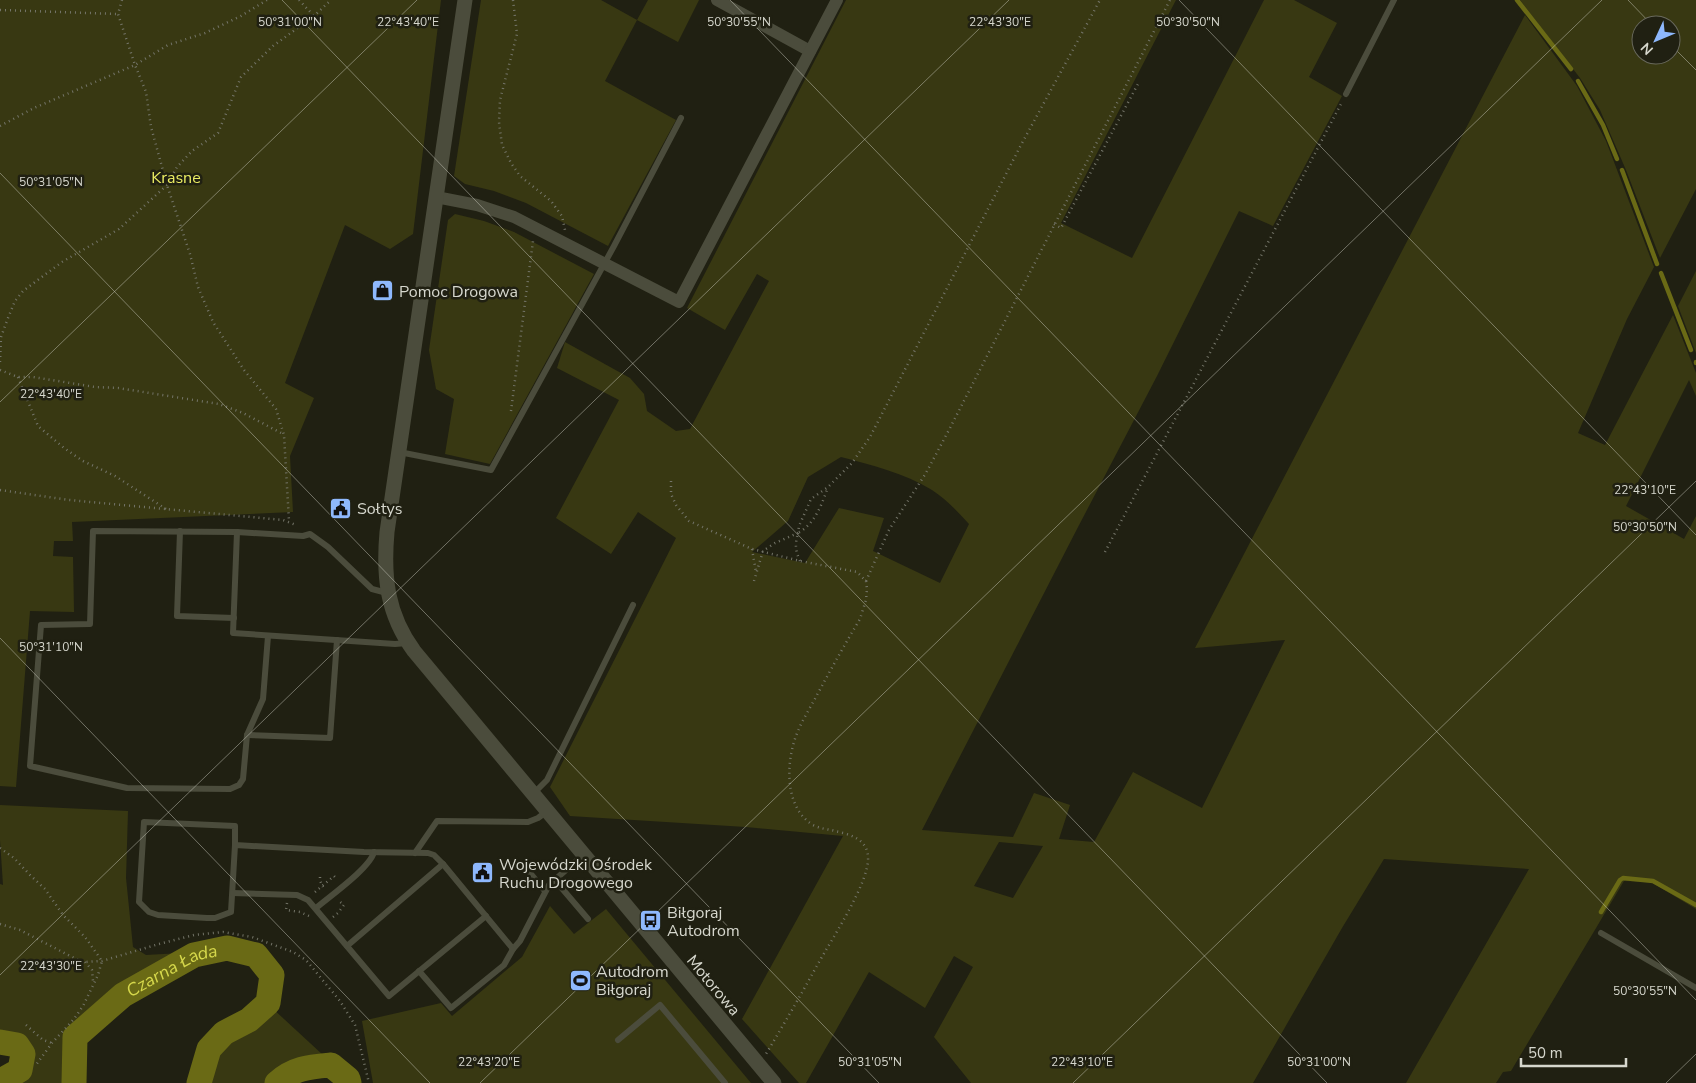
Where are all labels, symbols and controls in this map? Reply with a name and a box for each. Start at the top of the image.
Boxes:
text: 50°31'00"N [258,14,322,30]
text: 22°43'40"E [377,14,439,30]
text: 50°30'55"N [707,14,771,30]
text: 22°43'30"E [969,14,1031,30]
text: 50°30'50"N [1156,14,1220,30]
north arrow [1631,15,1681,65]
text: N [1637,38,1657,59]
park label: Krasne [151,167,201,189]
text: 50°31'05"N [19,174,83,190]
shop icon: Pomoc Drogowa [371,279,395,303]
place label: Pomoc Drogowa [399,281,518,303]
text: 22°43'40"E [20,386,82,402]
text: 22°43'10"E [1614,482,1676,498]
public building icon: Sołtys [329,496,353,520]
place label: Sołtys [357,498,402,520]
text: 50°30'50"N [1613,519,1677,535]
text: 50°31'10"N [19,639,83,655]
place label: Wojewódzki Ośrodek Ruchu Drogowego [499,854,653,894]
public building icon: Wojewódzki Ośrodek Ruchu Drogowego [471,861,495,885]
place label: Biłgoraj Autodrom [667,902,740,942]
bus stop icon: Biłgoraj Autodrom [639,909,663,933]
water label: Czarna Łada [122,938,220,1003]
street label: Motorowa [681,951,745,1021]
text: 22°43'30"E [20,958,82,974]
place label: Autodrom Biłgoraj [596,961,669,1001]
sports icon: Autodrom Biłgoraj [568,968,592,992]
text: 50°30'55"N [1613,983,1677,999]
scale bar [1521,1036,1626,1068]
text: 50 m [1528,1043,1563,1063]
text: 22°43'20"E [458,1054,520,1070]
text: 50°31'05"N [838,1054,902,1070]
text: 22°43'10"E [1051,1054,1113,1070]
text: 50°31'00"N [1287,1054,1351,1070]

